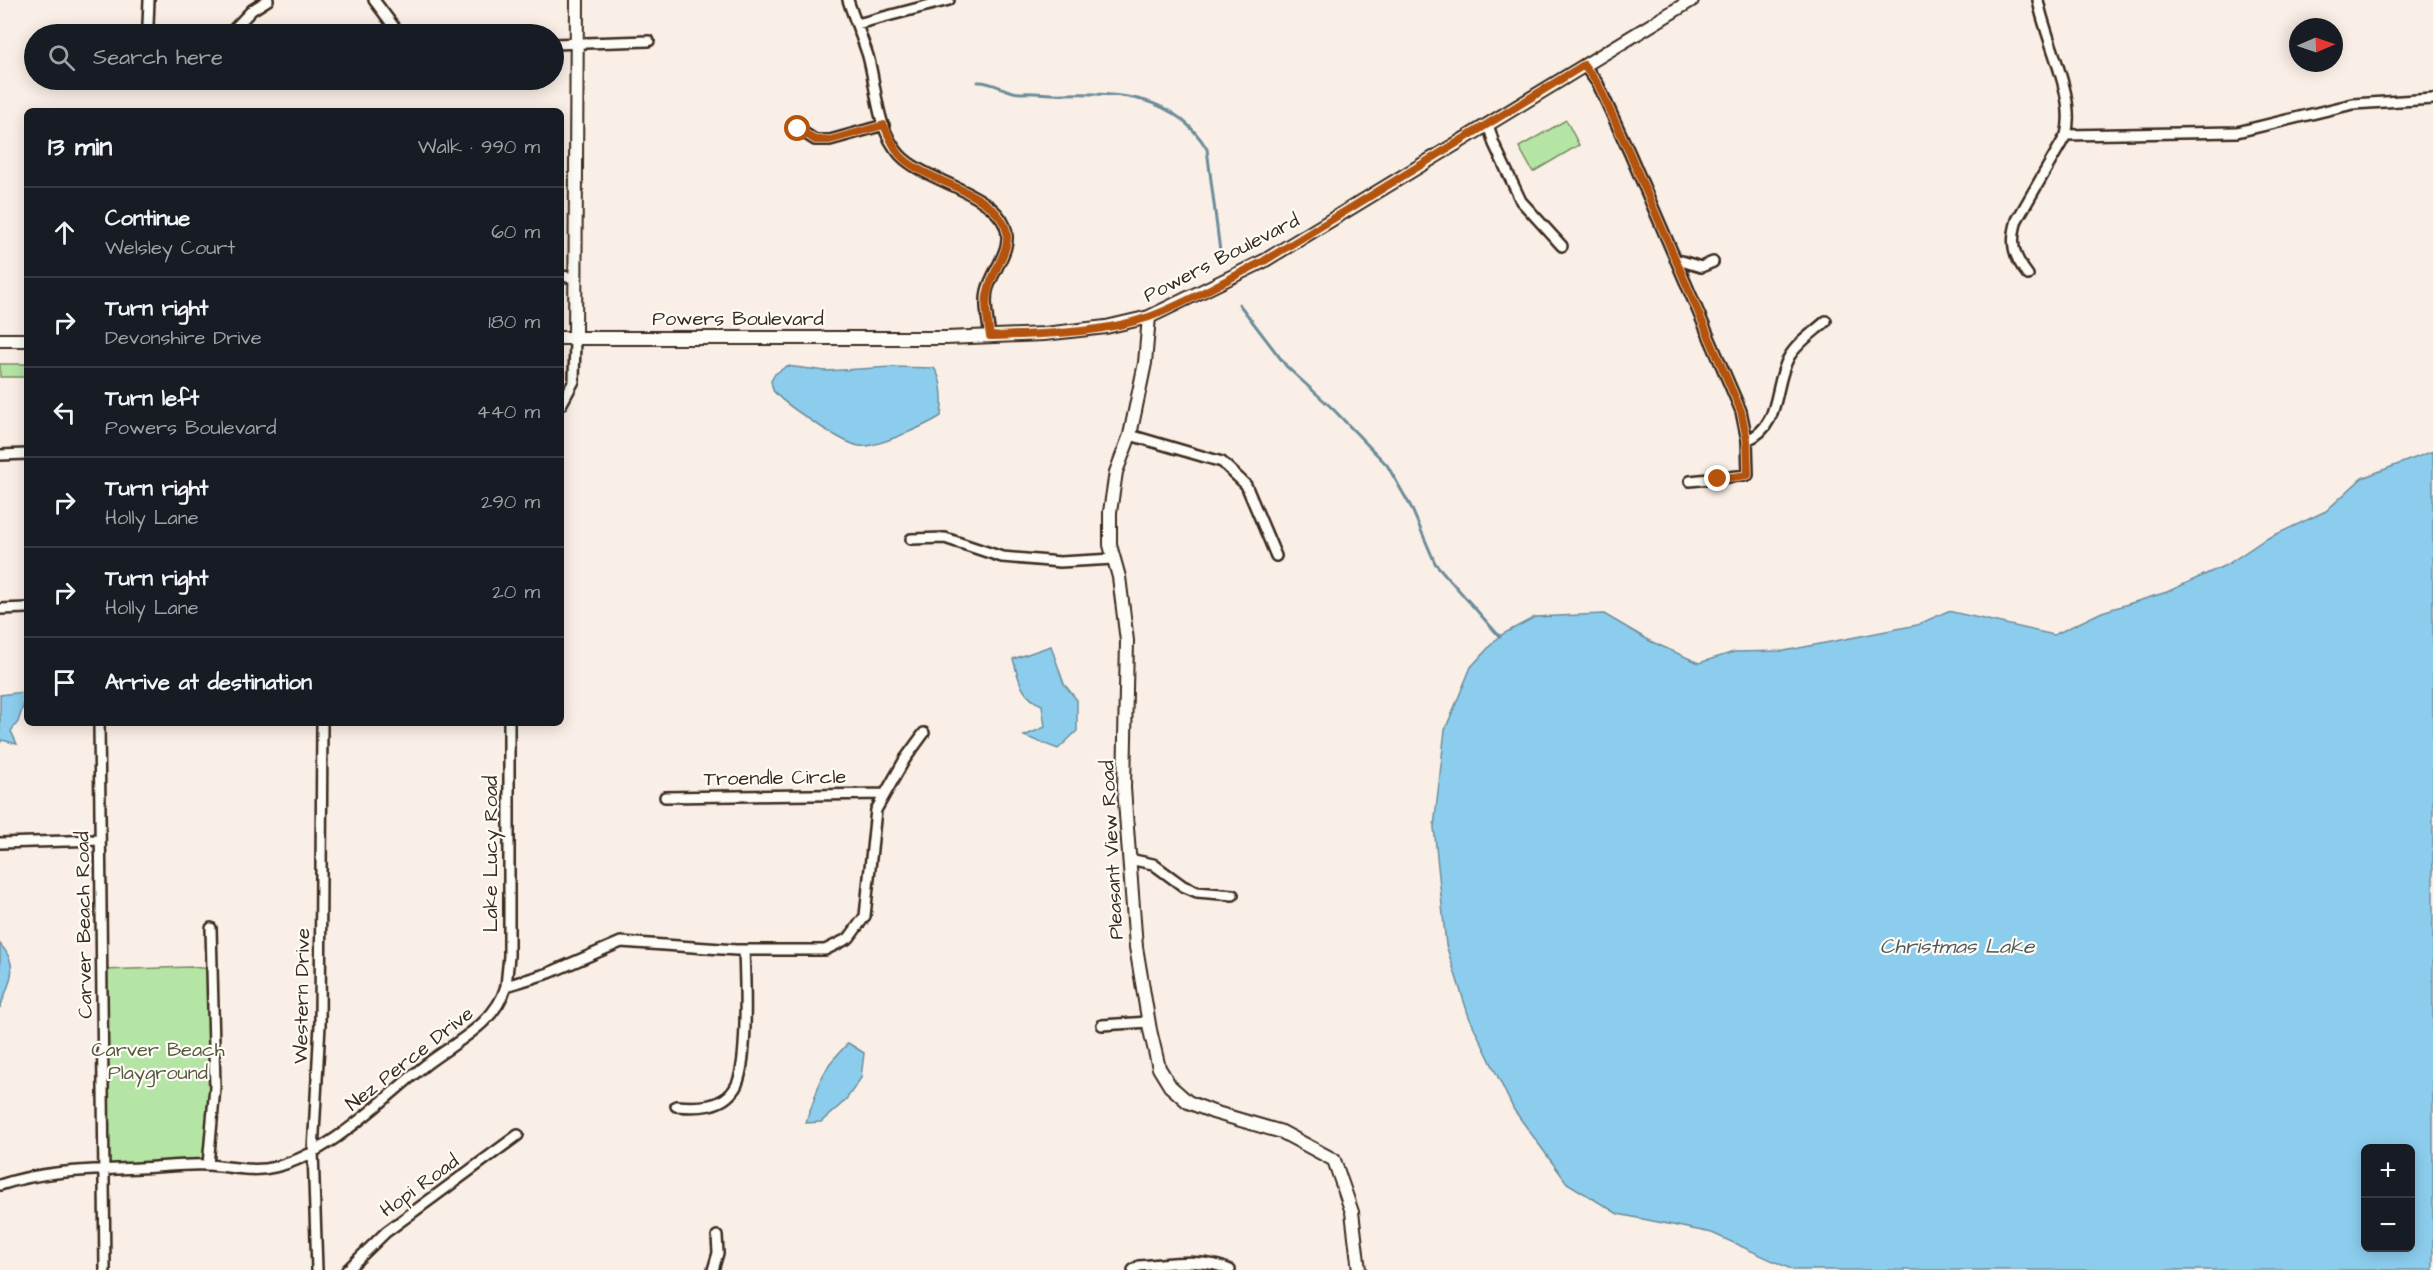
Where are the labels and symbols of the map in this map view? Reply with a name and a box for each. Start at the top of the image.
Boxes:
north arrow [2289,18,2343,72]
route start [784,115,810,141]
street label: Powers Boulevard [1139,206,1304,309]
street label: Powers Boulevard [652,305,824,333]
route end [1704,465,1730,491]
street label: Pleasant View Road [1093,759,1131,940]
street label: Troendle Circle [703,763,847,793]
street label: Lake Lucy Road [477,776,506,932]
street label: Carver Beach Road [68,831,100,1019]
street label: Western Drive [287,928,317,1064]
water label: Christmas Lake [1880,932,2036,961]
street label: Nez Perce Drive [340,1000,480,1118]
park label: Carver Beach Playground [91,1036,225,1088]
street label: Hopi Road [374,1148,465,1224]

